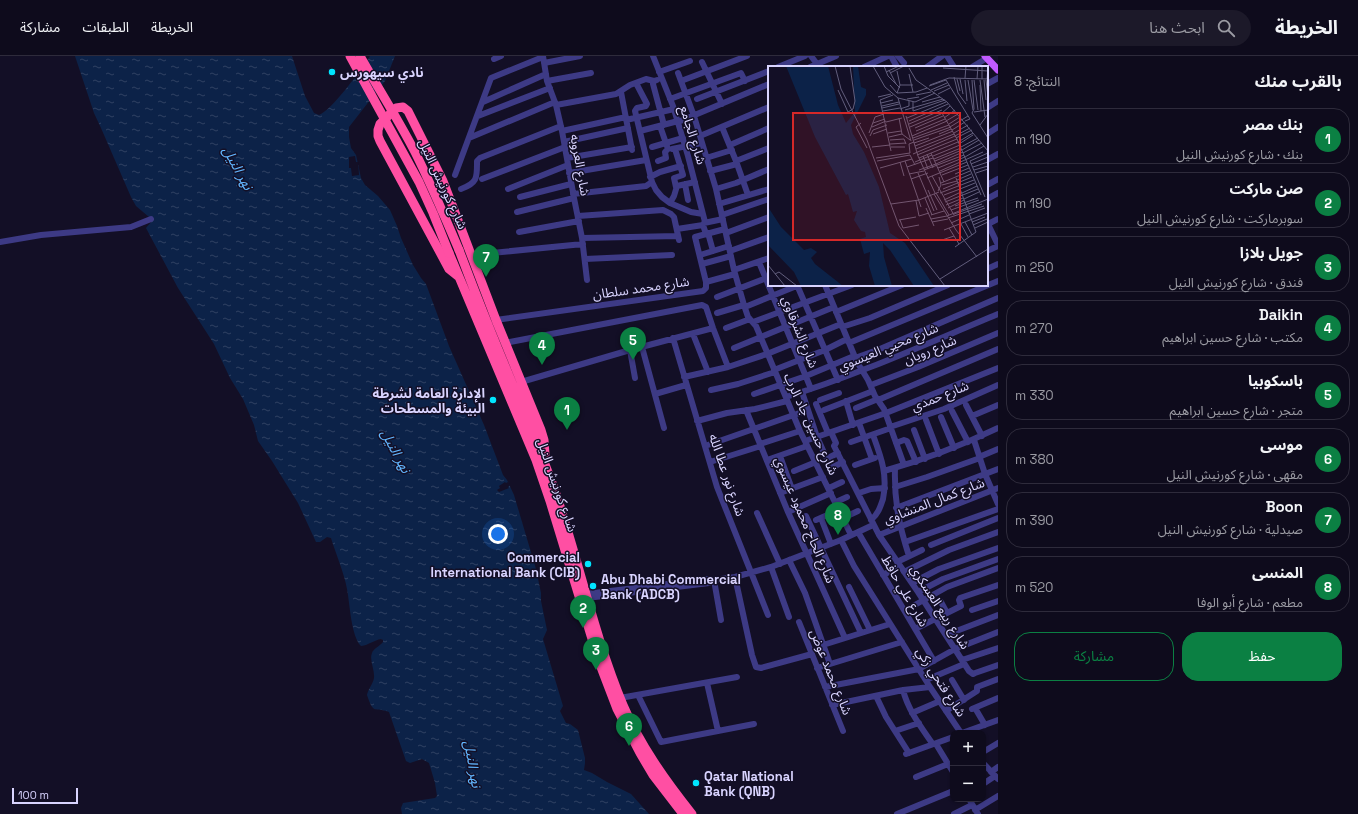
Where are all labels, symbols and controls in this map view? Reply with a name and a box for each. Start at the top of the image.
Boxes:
search box [971,10,1251,46]
text: الخريطة [1275,15,1338,40]
icon: search [1215,17,1237,39]
text: مشاركة [20,18,60,36]
text: الطبقات [82,18,129,36]
text: الخريطة [151,18,193,36]
text: ابحث هنا [1149,18,1205,37]
place label: نادي سيهورس [340,64,424,83]
inset map [768,66,988,286]
marker: نادي سيهورس [327,67,337,77]
text: بالقرب منك [1255,70,1342,92]
text: النتائج: 8 [1014,73,1060,90]
street label: شارع الجامع [674,103,710,167]
text: بنك مصر [1244,115,1303,134]
text: 190 m [1015,131,1051,148]
text: 1 [1325,131,1331,148]
street label: شارع العروبه [564,133,594,198]
street label: شارع كورنيش النيل [413,136,471,233]
water label: نهر النيل [219,143,258,194]
text: بنك · شارع كورنيش النيل [1176,146,1303,163]
text: صن ماركت [1230,179,1303,198]
text: 190 m [1015,195,1051,212]
text: 2 [1324,195,1332,212]
text: سوبرماركت · شارع كورنيش النيل [1137,210,1303,227]
text: جويل بلازا [1240,243,1303,262]
pin: 7 [473,244,499,277]
text: 250 m [1015,259,1054,276]
text: 3 [1324,259,1332,276]
street label: شارع محمد سلطان [592,273,691,305]
text: فندق · شارع كورنيش النيل [1169,274,1303,291]
street label: شارع الشرقاوي [776,293,822,371]
text: Daikin [1259,305,1303,324]
street label: شارع محيي العيسوي [835,319,941,377]
text: 270 m [1015,320,1053,337]
text: 4 [1324,320,1332,337]
pin: 5 [620,327,646,360]
text: مكتب · شارع حسين ابراهيم [1162,329,1303,346]
street label: شارع رويان [901,331,960,371]
pin: 4 [529,332,555,365]
street label: شارع حسين جاد الرب [778,370,842,479]
text: باسكوبيا [1248,371,1303,390]
street label: شارع حمدي [909,377,972,417]
place label: الإدارة العامة لشرطة البيئة والمسطحات [373,385,485,417]
text: 330 m [1015,387,1054,404]
text: 5 [1324,387,1332,404]
marker: الإدارة العامة لشرطة البيئة والمسطحات [488,395,498,405]
pin: 1 [554,397,580,430]
text: متجر · شارع حسين ابراهيم [1170,402,1303,419]
water label: نهر النيل [377,426,415,477]
street label: شارع نور عطا الله [703,432,749,519]
text: موسى [1260,435,1303,454]
street label: شارع كورنيش النيل [531,436,581,535]
text: 380 m [1015,451,1054,468]
text: 6 [1324,451,1332,468]
street label: شارع الحاج محمود عيسوي [769,454,839,587]
text: مقهى · شارع كورنيش النيل [1166,466,1303,483]
street label: شارع كمال المنشاوي [881,474,988,530]
text: Boon [1265,497,1303,516]
pin: 8 [825,502,851,535]
text: 390 m [1015,512,1054,529]
text: 7 [1324,512,1332,529]
text: صيدلية · شارع كورنيش النيل [1158,521,1303,538]
your location [488,524,508,544]
place label: Commercial International Bank (CIB) [430,549,580,581]
street label: شارع علي حافظ [876,552,932,631]
marker: Commercial International Bank (CIB) [583,559,593,569]
street label: شارع ربيع العسكري [905,561,974,654]
text: المنسى [1252,563,1303,582]
place label: Abu Dhabi Commercial Bank (ADCB) [601,571,741,603]
text: 520 m [1015,579,1053,596]
text: 8 [1324,579,1332,596]
marker: Abu Dhabi Commercial Bank (ADCB) [588,581,598,591]
text: مطعم · شارع أبو الوفا [1197,594,1303,611]
pin: 2 [570,595,596,628]
street label: شارع محمد عوض [804,627,856,718]
button: مشاركة [1014,632,1174,681]
button: حفظ [1182,632,1342,681]
pin: 3 [583,637,609,670]
street label: شارع فتحي زكي [910,644,970,721]
pin: 6 [616,713,642,746]
map controls [950,730,986,802]
button: + [950,730,986,766]
water label: نهر النيل [460,739,486,790]
button: − [950,766,986,802]
place label: Qatar National Bank (QNB) [704,768,794,800]
marker: Qatar National Bank (QNB) [691,778,701,788]
scale bar [12,786,78,805]
text: 100 m [18,788,49,802]

